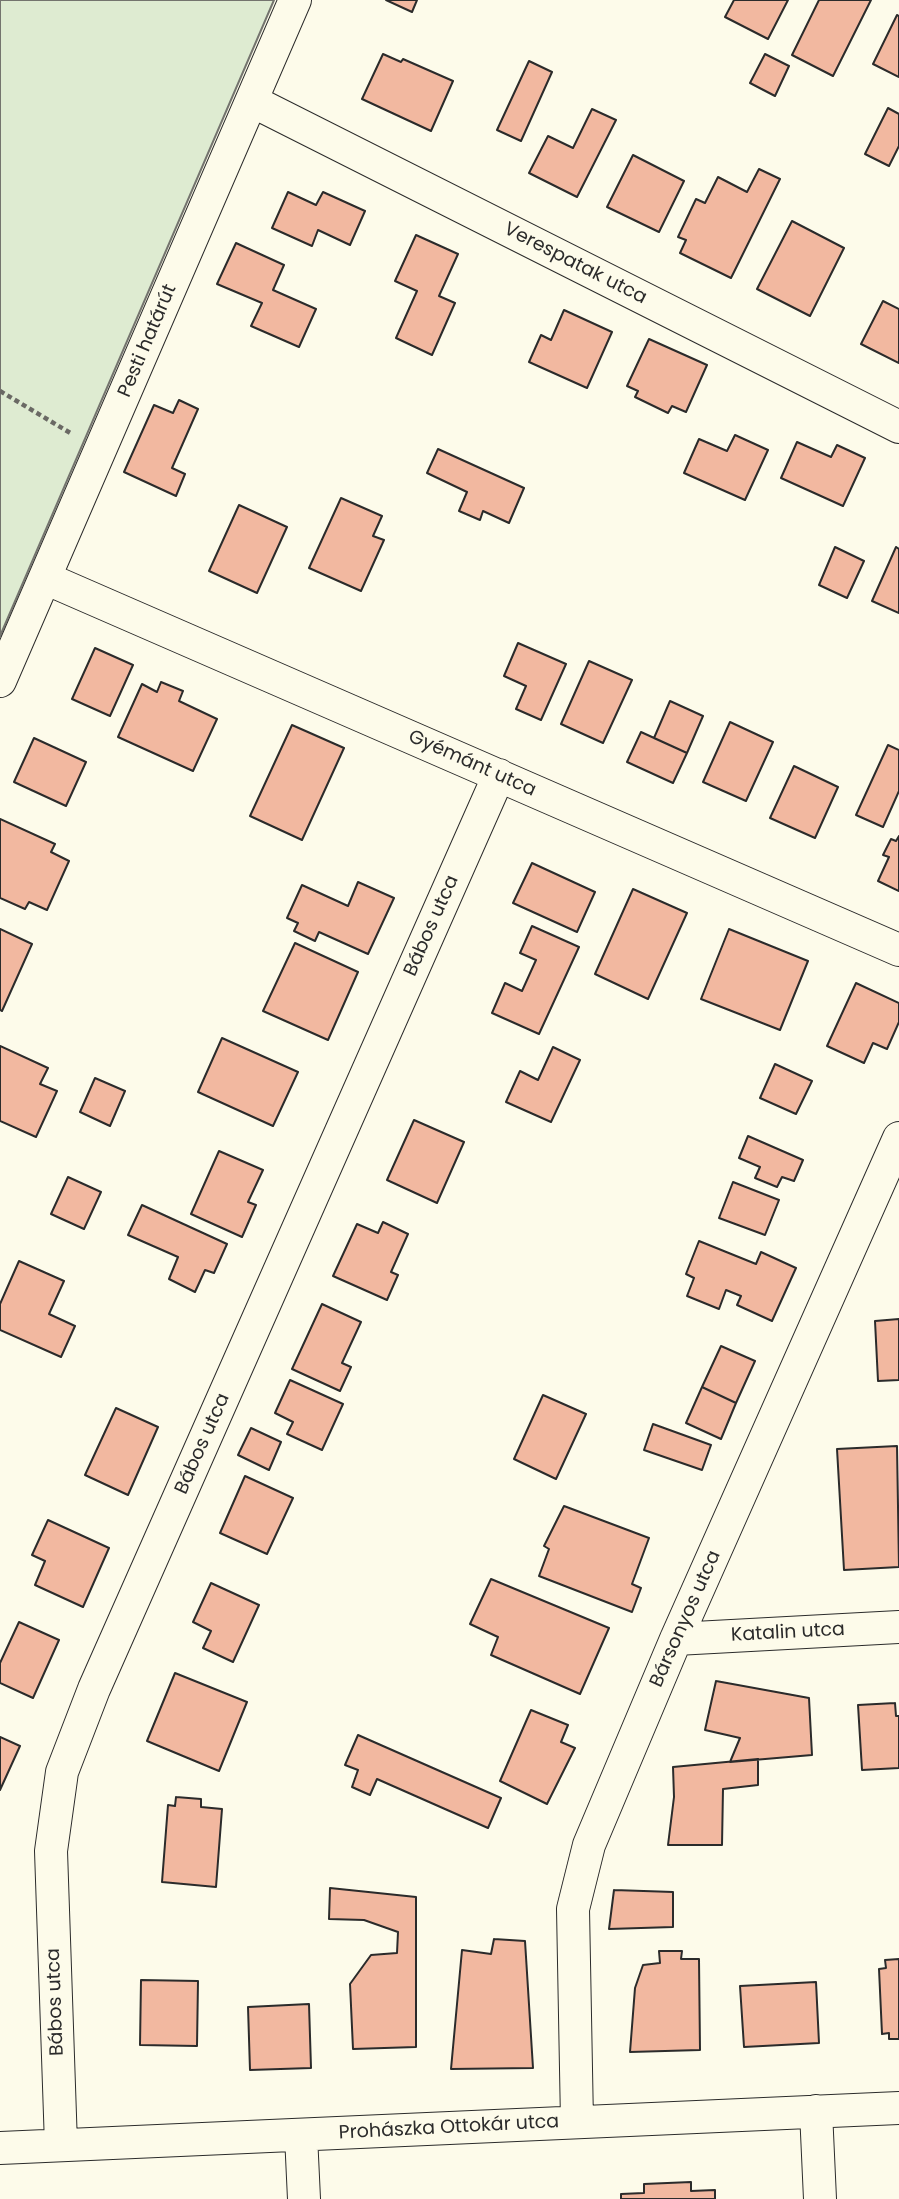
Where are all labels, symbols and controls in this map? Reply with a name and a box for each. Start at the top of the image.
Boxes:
street label: Verespatak utca [500,218,650,310]
street label: Pesti határút [114,281,182,401]
street label: Gyémánt utca [405,726,539,802]
street label: Bábos utca [400,872,464,980]
street label: Bábos utca [171,1390,235,1498]
street label: Bársonyos utca [646,1547,726,1691]
street label: Katalin utca [730,1619,846,1647]
street label: Bábos utca [43,1948,69,2056]
street label: Prohászka Ottokár utca [338,2111,560,2145]

